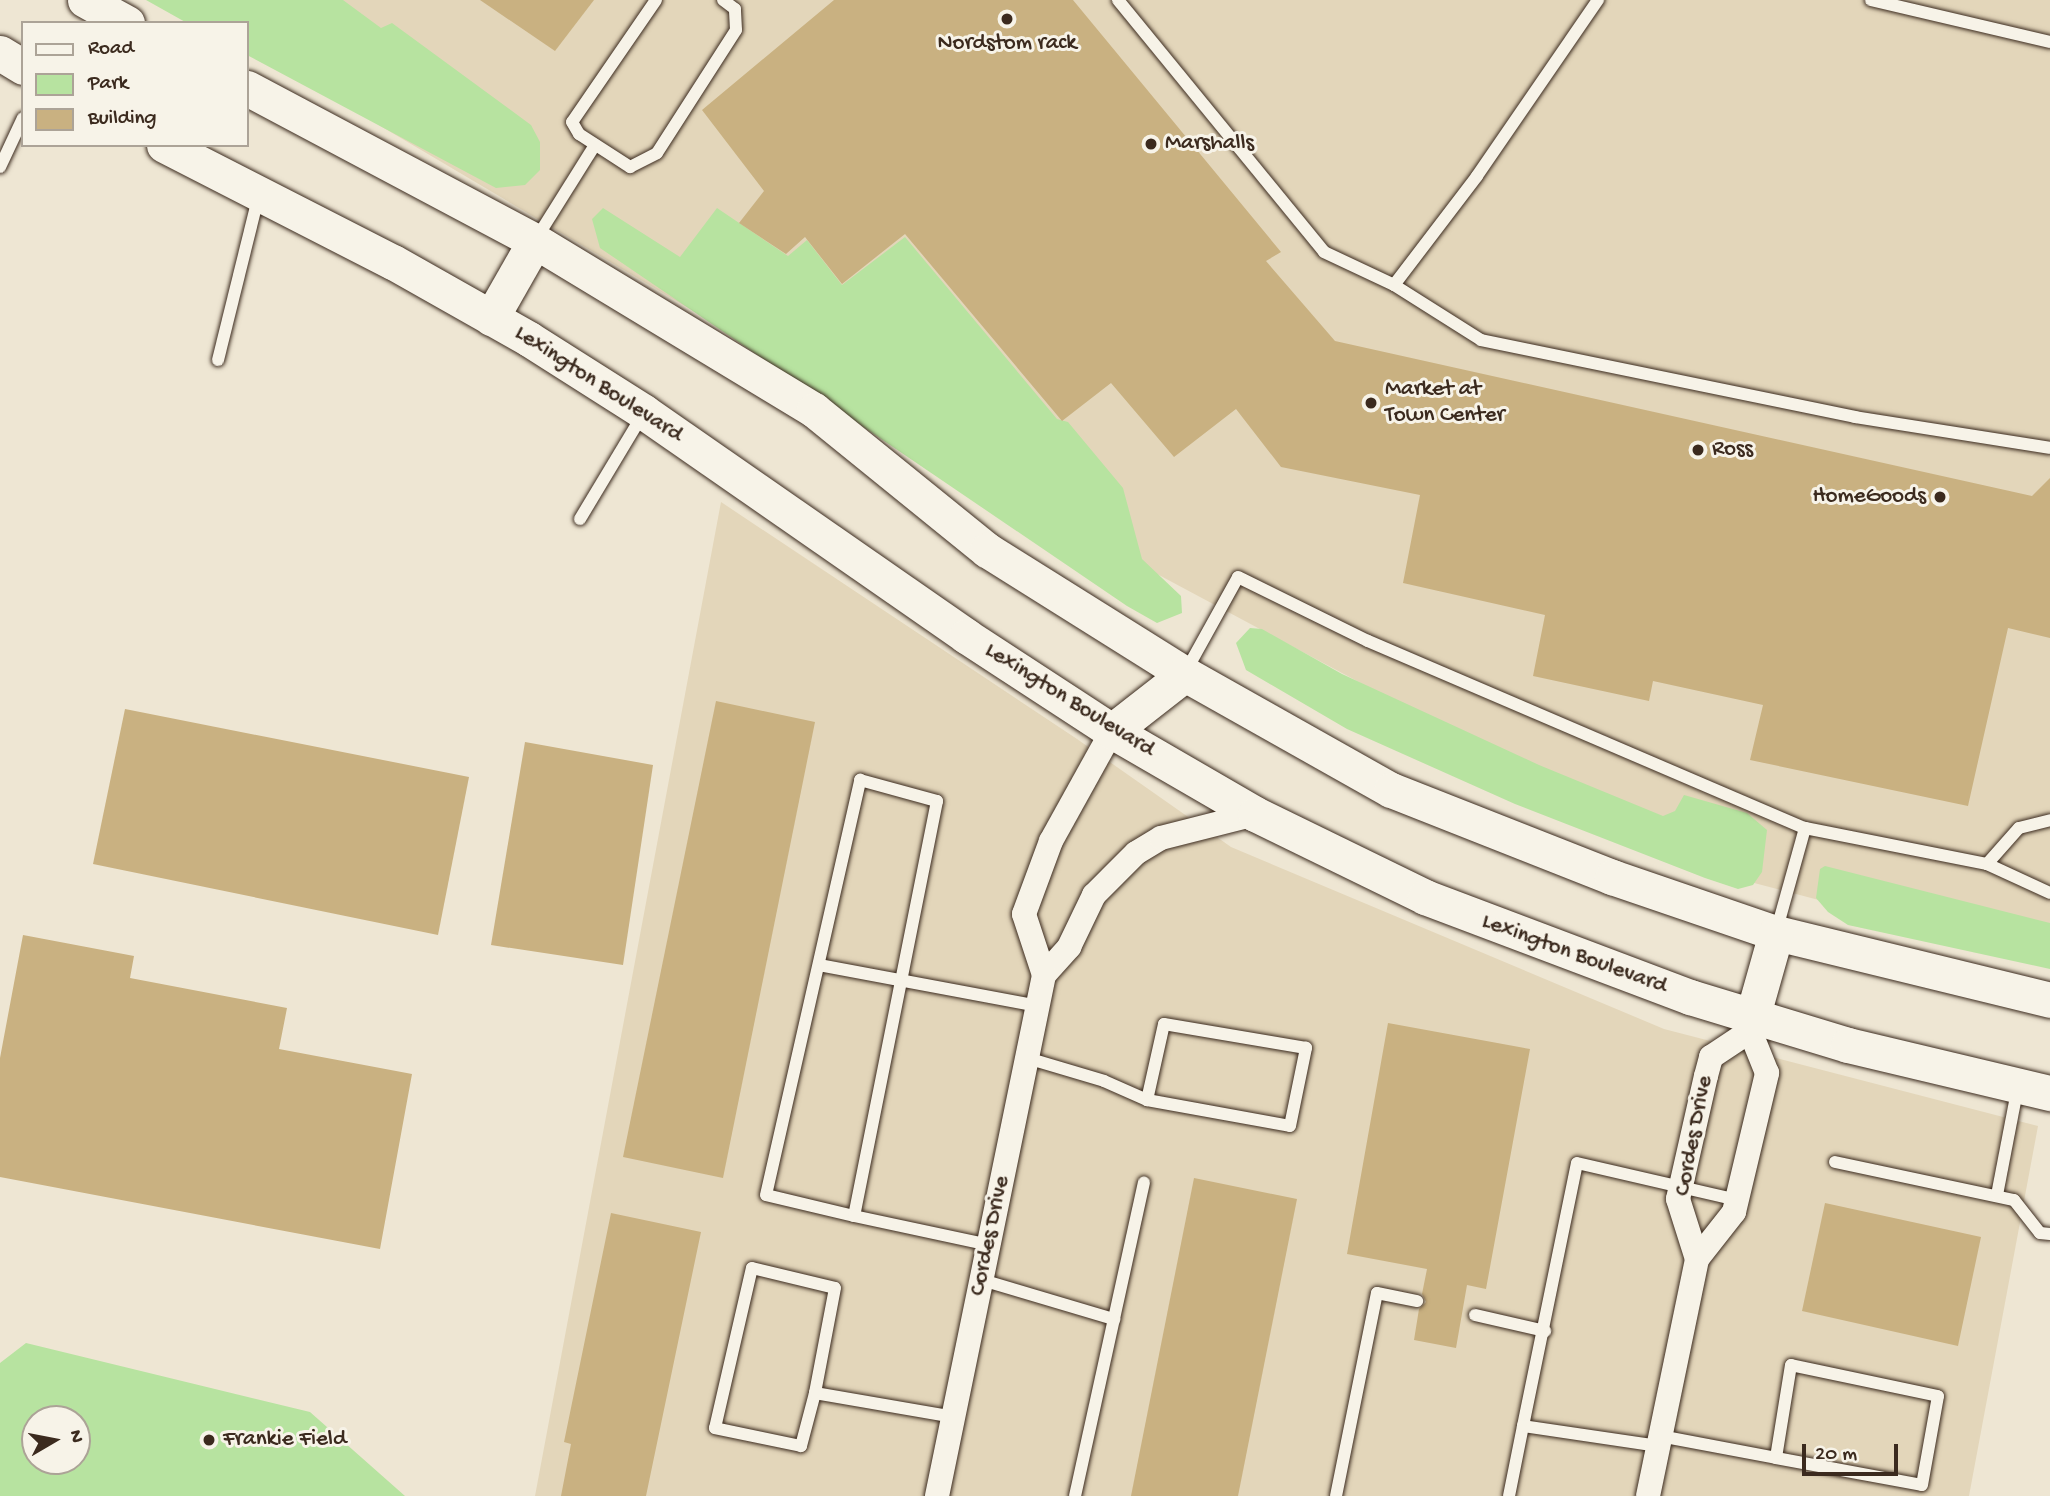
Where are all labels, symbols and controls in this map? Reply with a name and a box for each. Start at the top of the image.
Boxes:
marker: Nordstom rack [999,11,1015,27]
legend [21,21,248,147]
place label: Nordstom rack [937,30,1077,58]
text: Road [88,37,134,62]
text: Park [88,72,128,97]
text: Building [88,107,157,132]
place label: Marshalls [1165,130,1254,158]
marker: Marshalls [1143,136,1159,152]
street label: Lexington Boulevard [509,320,687,450]
place label: Market at Town Center [1385,376,1505,430]
marker: Market at Town Center [1363,395,1379,411]
place label: Ross [1712,436,1753,464]
marker: Ross [1690,442,1706,458]
place label: HomeGoods [1812,483,1926,511]
marker: HomeGoods [1932,489,1948,505]
street label: Lexington Boulevard [979,638,1159,764]
street label: Lexington Boulevard [1478,909,1670,1001]
street label: Cordes Drive [1670,1074,1720,1198]
street label: Cordes Drive [965,1173,1017,1299]
north arrow [21,1405,91,1475]
place label: Frankie Field [223,1426,346,1454]
text: N [63,1429,88,1445]
scale bar [1805,1430,1901,1474]
marker: Frankie Field [201,1432,217,1448]
text: 20 m [1815,1443,1857,1468]

